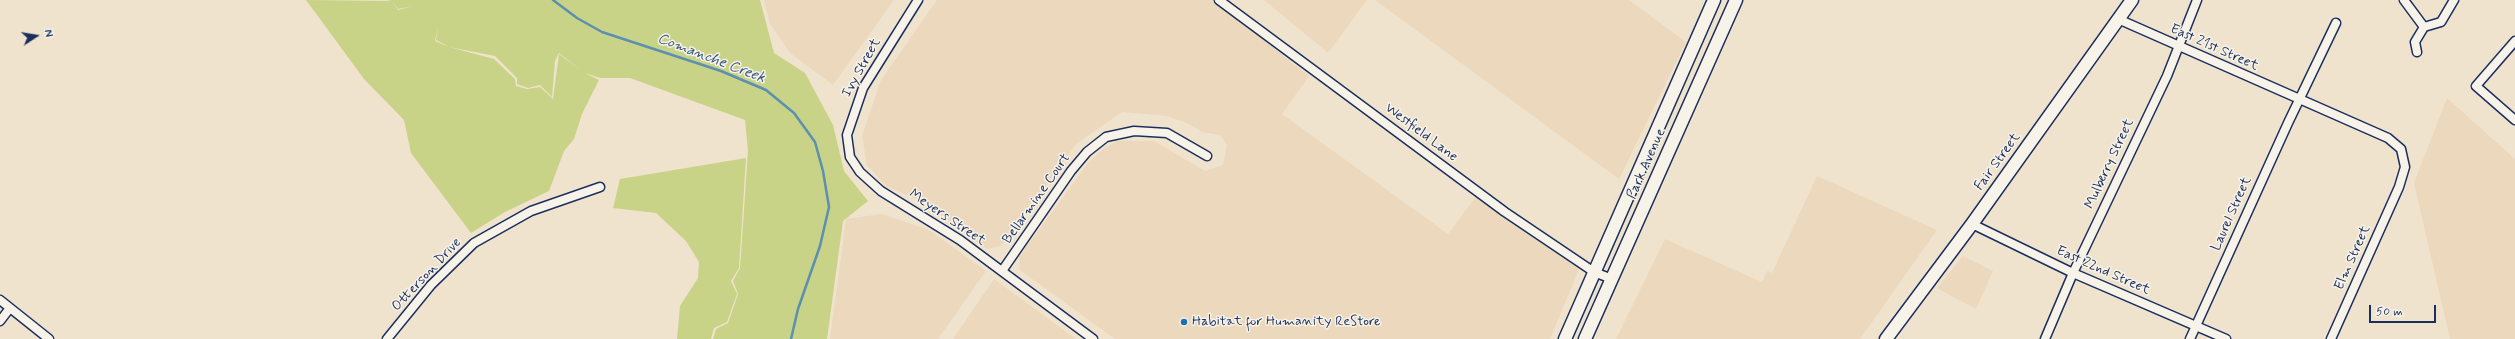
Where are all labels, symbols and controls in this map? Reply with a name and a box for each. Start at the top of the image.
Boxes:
north arrow [16,16,56,56]
street label: East 21st Street [2167,21,2261,75]
text: N [40,28,55,39]
water label: Comanche Creek [655,30,767,88]
street label: Ivy Street [839,36,885,100]
street label: Westfield Lane [1381,100,1461,166]
street label: Mulberry Street [2082,116,2138,212]
street label: Park Avenue [1624,126,1670,202]
street label: Fair Street [1971,130,2025,194]
street label: Bellarmine Court [1000,151,1074,247]
street label: Laurel Street [2208,174,2256,254]
street label: Meyers Street [905,186,989,250]
street label: Elm Street [2331,223,2375,293]
street label: Otterson Drive [389,235,465,315]
street label: East 22nd Street [2054,243,2152,299]
scale bar [2371,297,2438,323]
text: 50 m [2376,304,2403,320]
place label: Habitat for Humanity ReStore [1192,314,1381,330]
marker: Habitat for Humanity ReStore [1179,317,1189,327]

